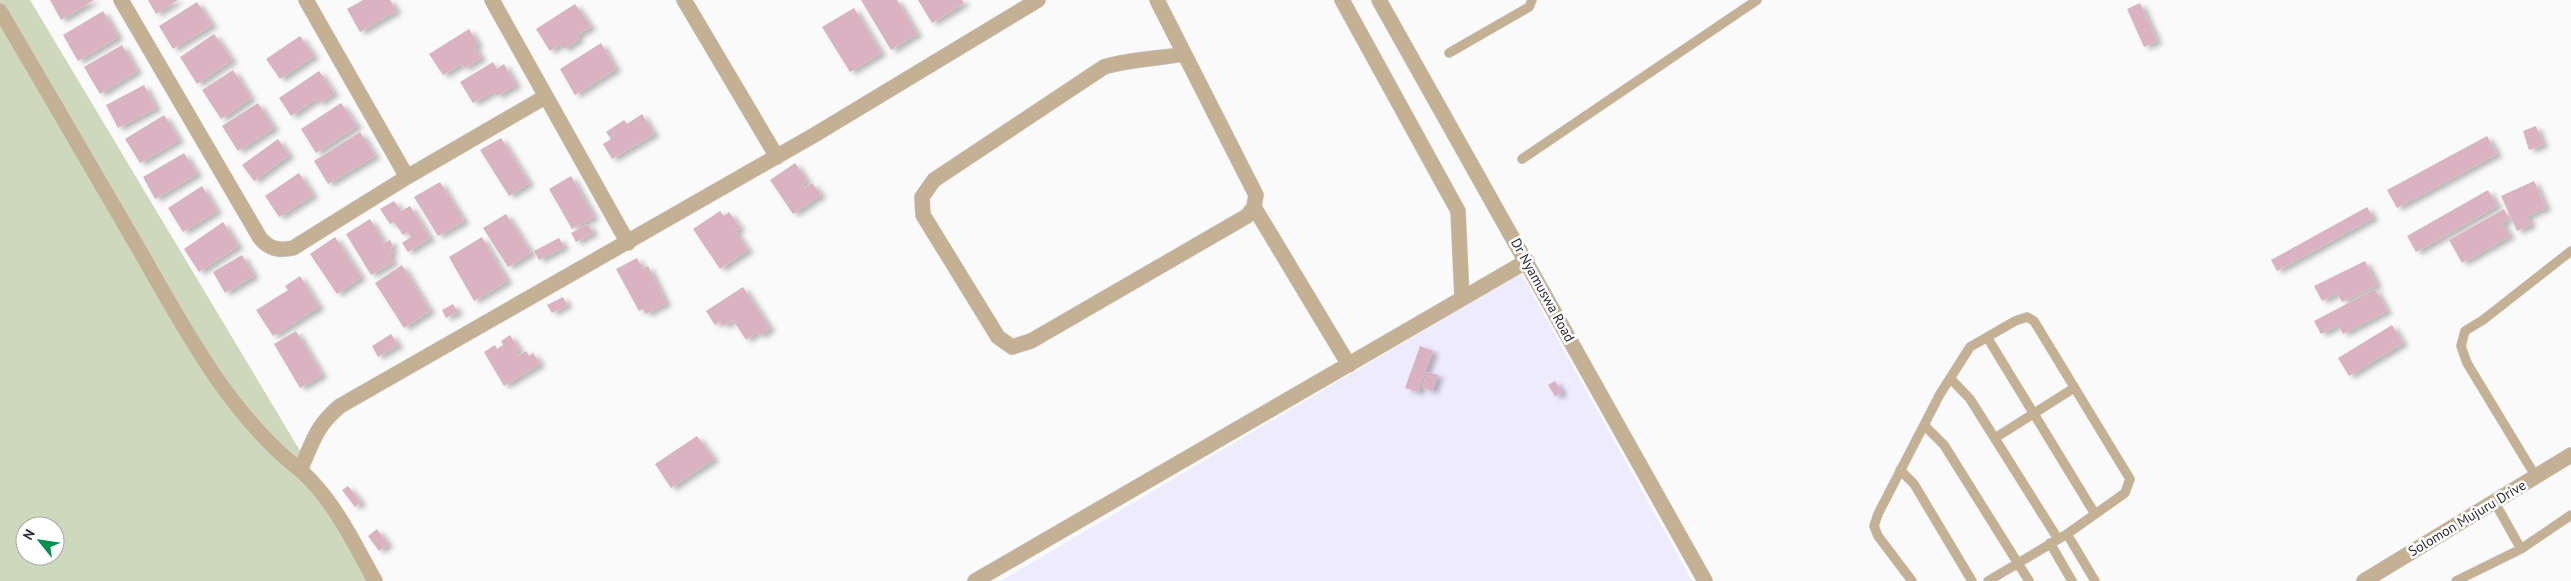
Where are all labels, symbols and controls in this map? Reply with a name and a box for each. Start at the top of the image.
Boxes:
street label: Dr Nyamuswa Road [1507,235,1579,345]
street label: Solomon Mujuru Drive [2405,476,2529,560]
north arrow [15,516,65,566]
text: N [19,526,39,543]

